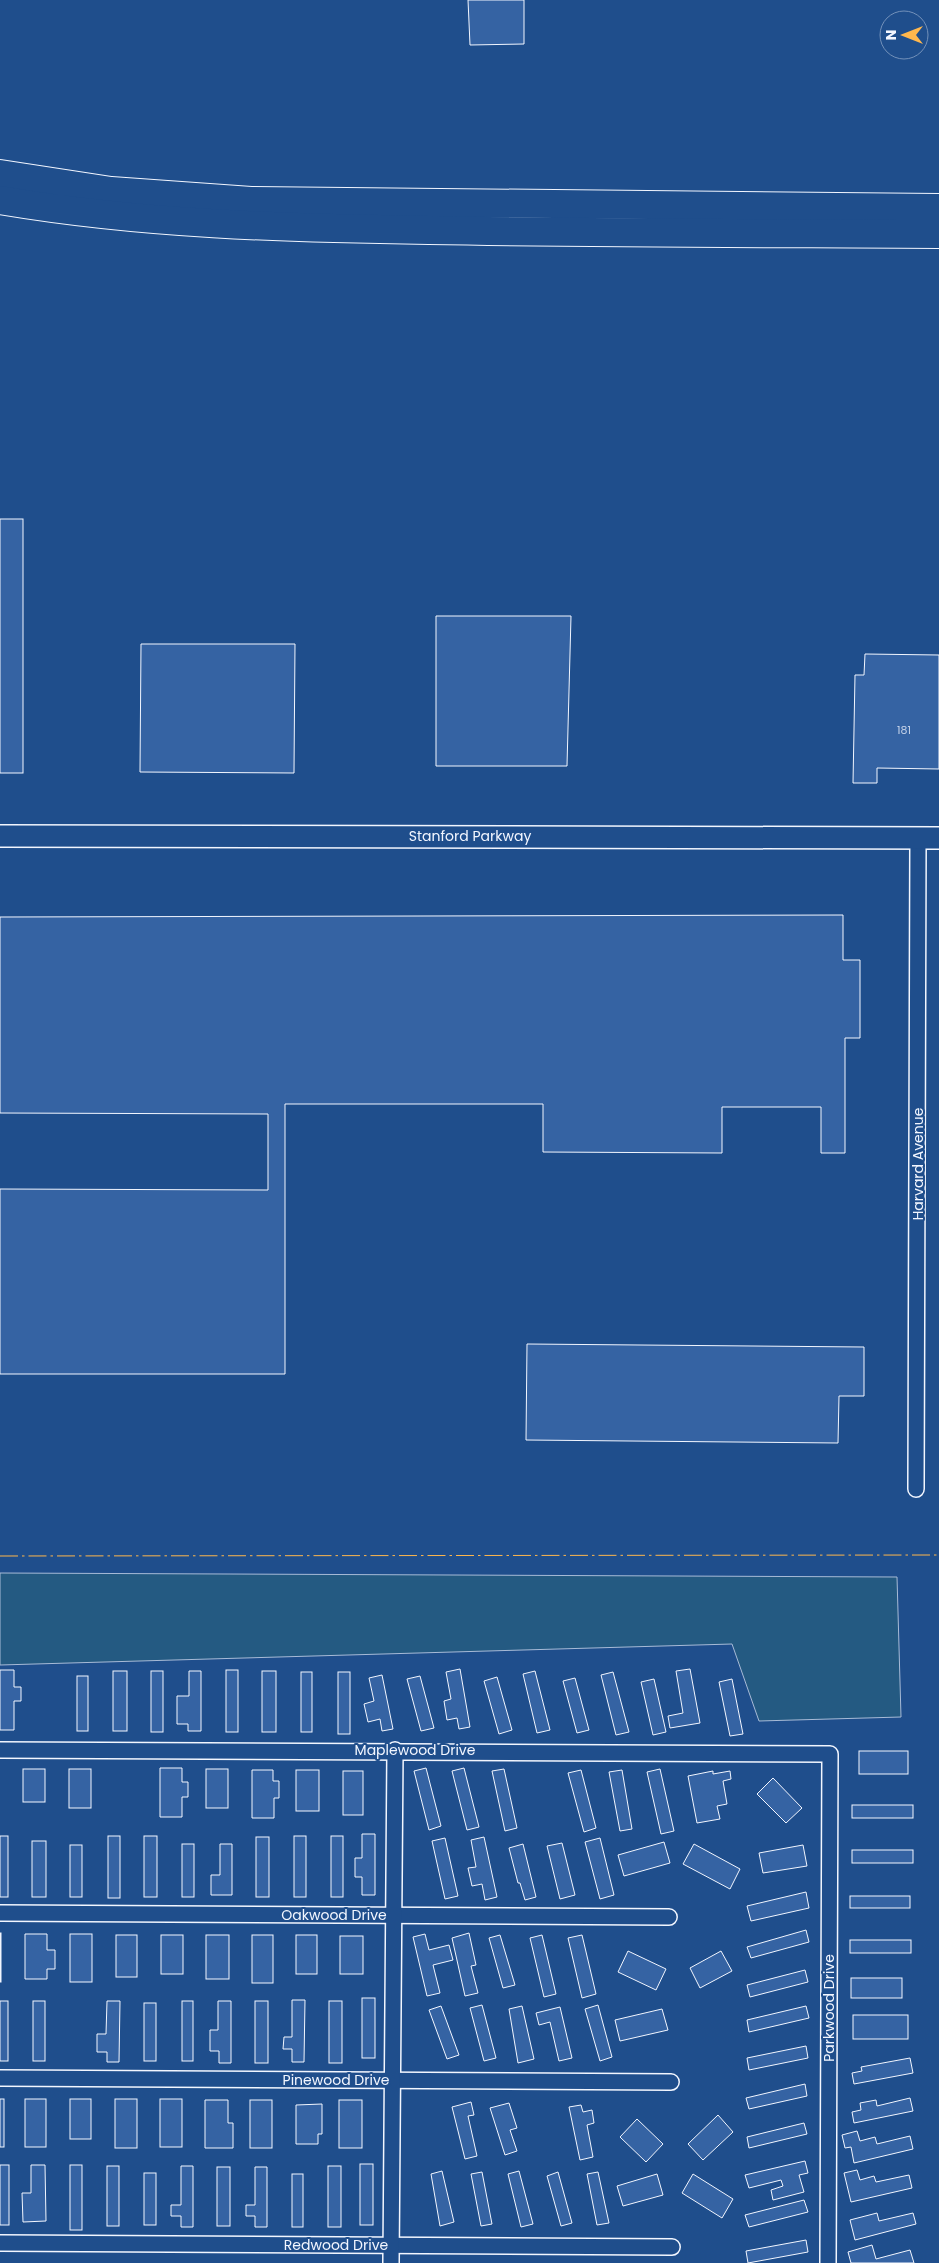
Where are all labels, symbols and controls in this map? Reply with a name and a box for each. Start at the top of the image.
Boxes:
north arrow [879,10,929,60]
text: N [881,30,901,40]
house number: 181 [897,722,911,738]
street label: Stanford Parkway [409,826,531,846]
street label: Harvard Avenue [908,1107,928,1220]
street label: Maplewood Drive [355,1740,476,1760]
street label: Oakwood Drive [281,1905,387,1925]
street label: Parkwood Drive [819,1954,839,2062]
street label: Pinewood Drive [283,2070,390,2090]
street label: Redwood Drive [284,2235,388,2255]

